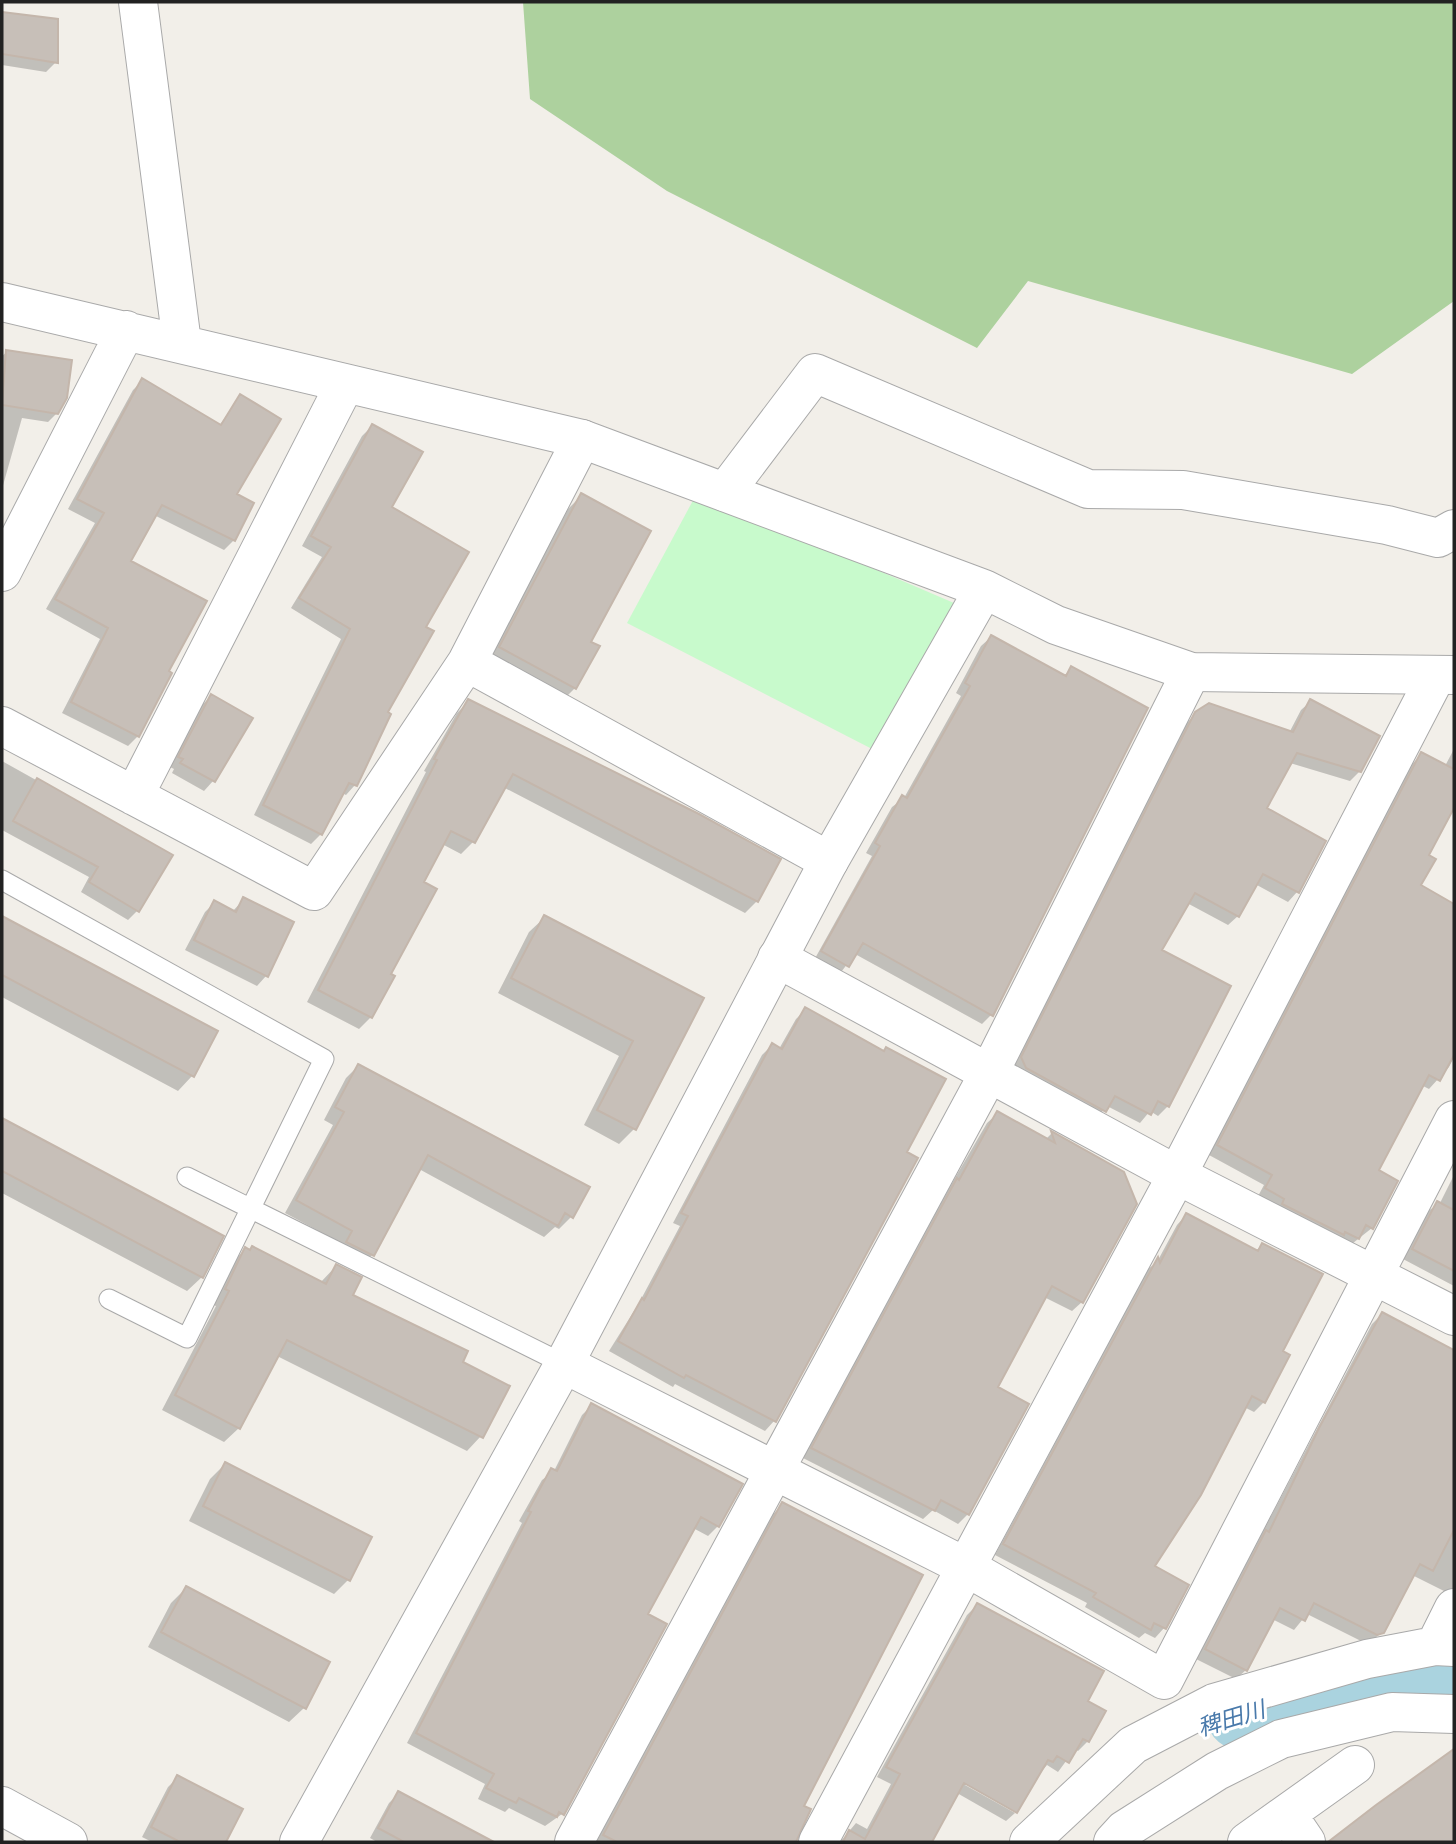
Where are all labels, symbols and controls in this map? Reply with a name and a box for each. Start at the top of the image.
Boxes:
water label: 稗田川 [1194,1693,1271,1742]

